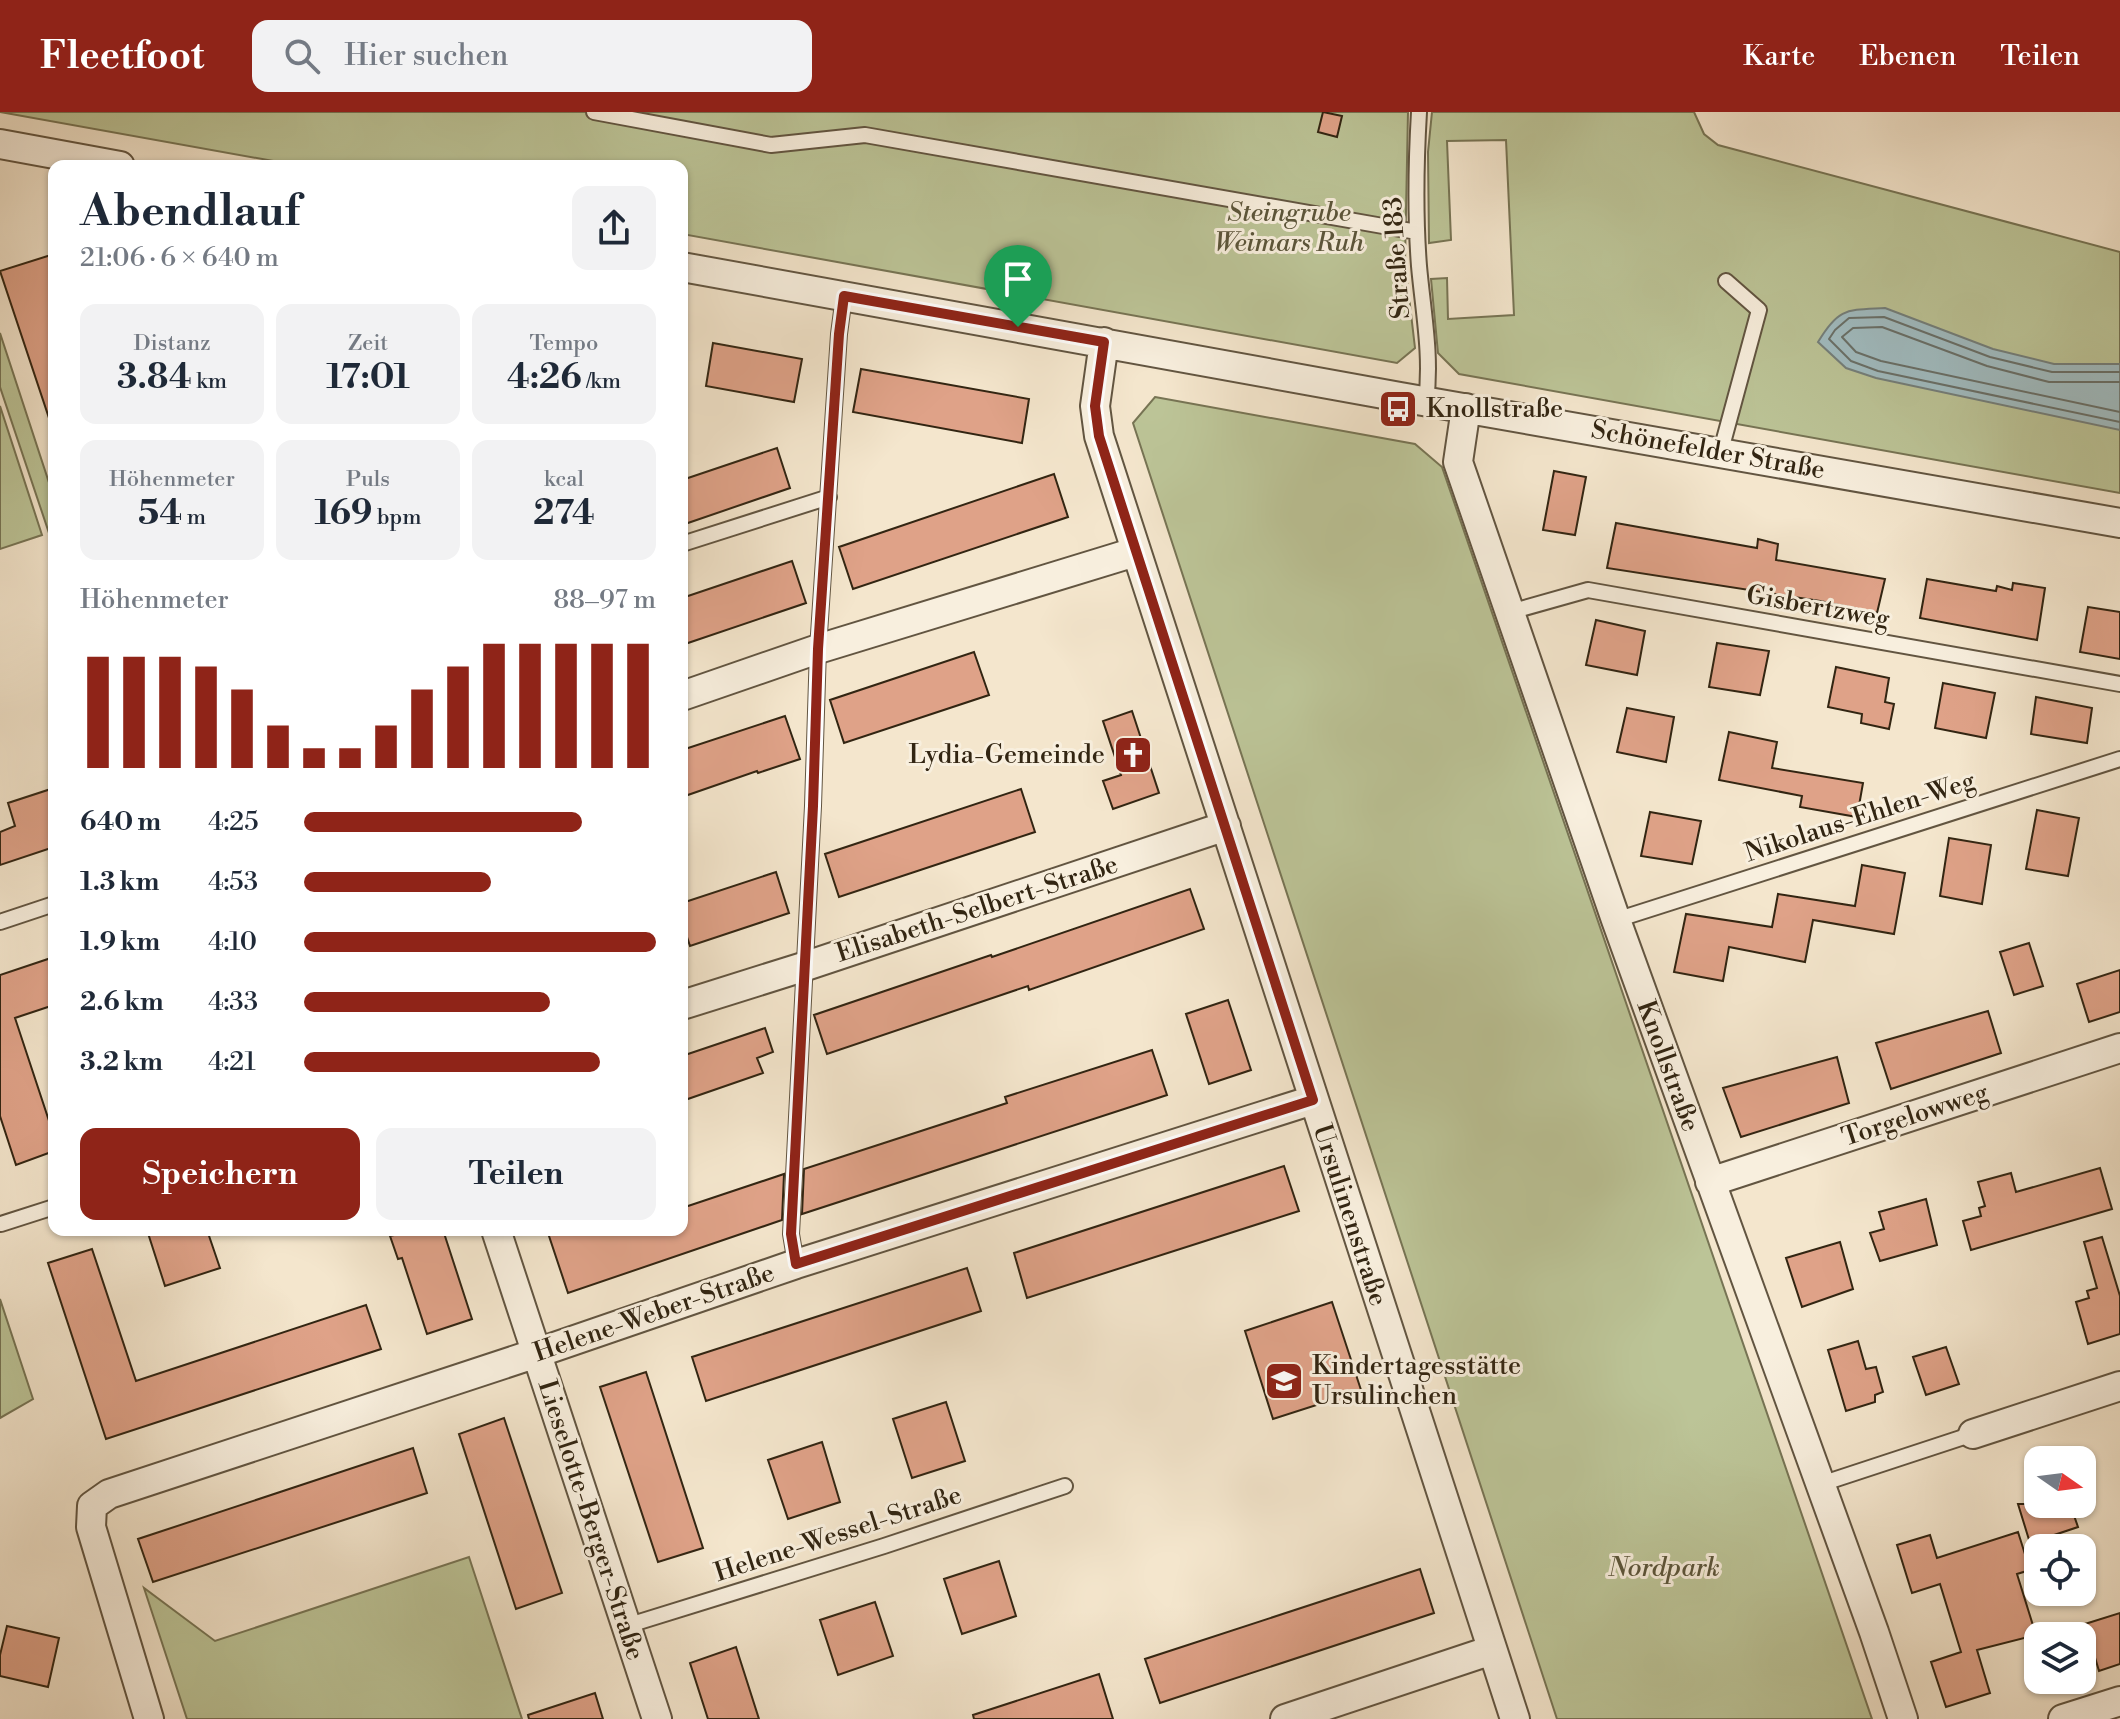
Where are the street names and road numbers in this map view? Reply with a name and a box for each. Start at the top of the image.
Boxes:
street label: Straße 183 [1377,196,1417,320]
street label: Schönefelder Straße [1589,414,1827,486]
street label: Gisbertzweg [1744,579,1893,635]
street label: Nikolaus-Ehlen-Weg [1741,764,1980,869]
street label: Elisabeth-Selbert-Straße [832,848,1122,970]
street label: Knollstraße [1629,996,1707,1136]
street label: Torgelowweg [1838,1076,1993,1154]
street label: Ursulinenstraße [1306,1120,1394,1310]
street label: Helene-Weber-Straße [530,1257,778,1369]
street label: Lieselotte-Berger-Straße [531,1376,651,1664]
street label: Helene-Wessel-Straße [710,1479,966,1589]

